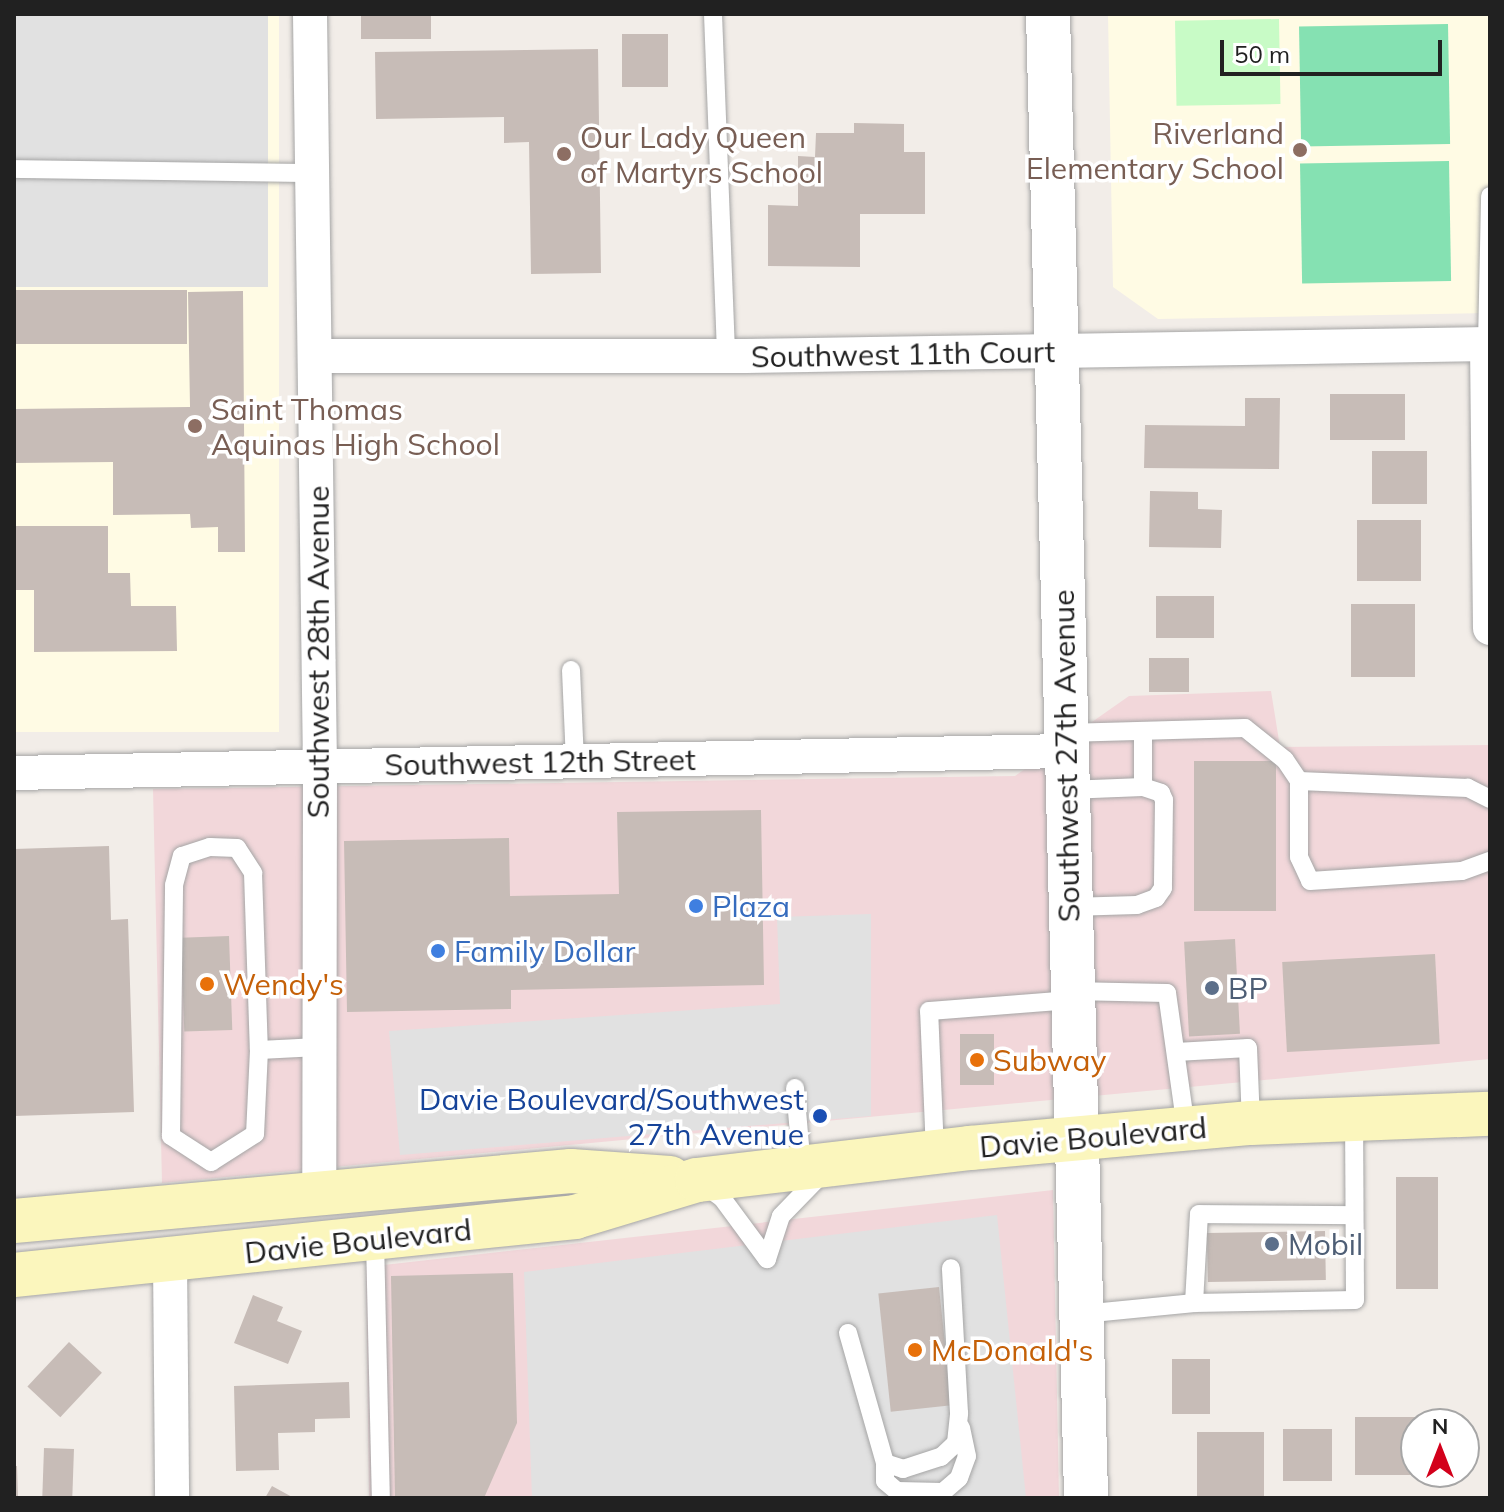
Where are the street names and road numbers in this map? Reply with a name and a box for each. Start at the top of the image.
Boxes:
street label: Southwest 11th Court [751,333,1055,375]
street label: Southwest 28th Avenue [300,486,336,818]
street label: Southwest 27th Avenue [1045,589,1087,923]
street label: Southwest 12th Street [384,741,696,783]
street label: Davie Boulevard [978,1109,1208,1165]
street label: Davie Boulevard [243,1211,473,1271]

